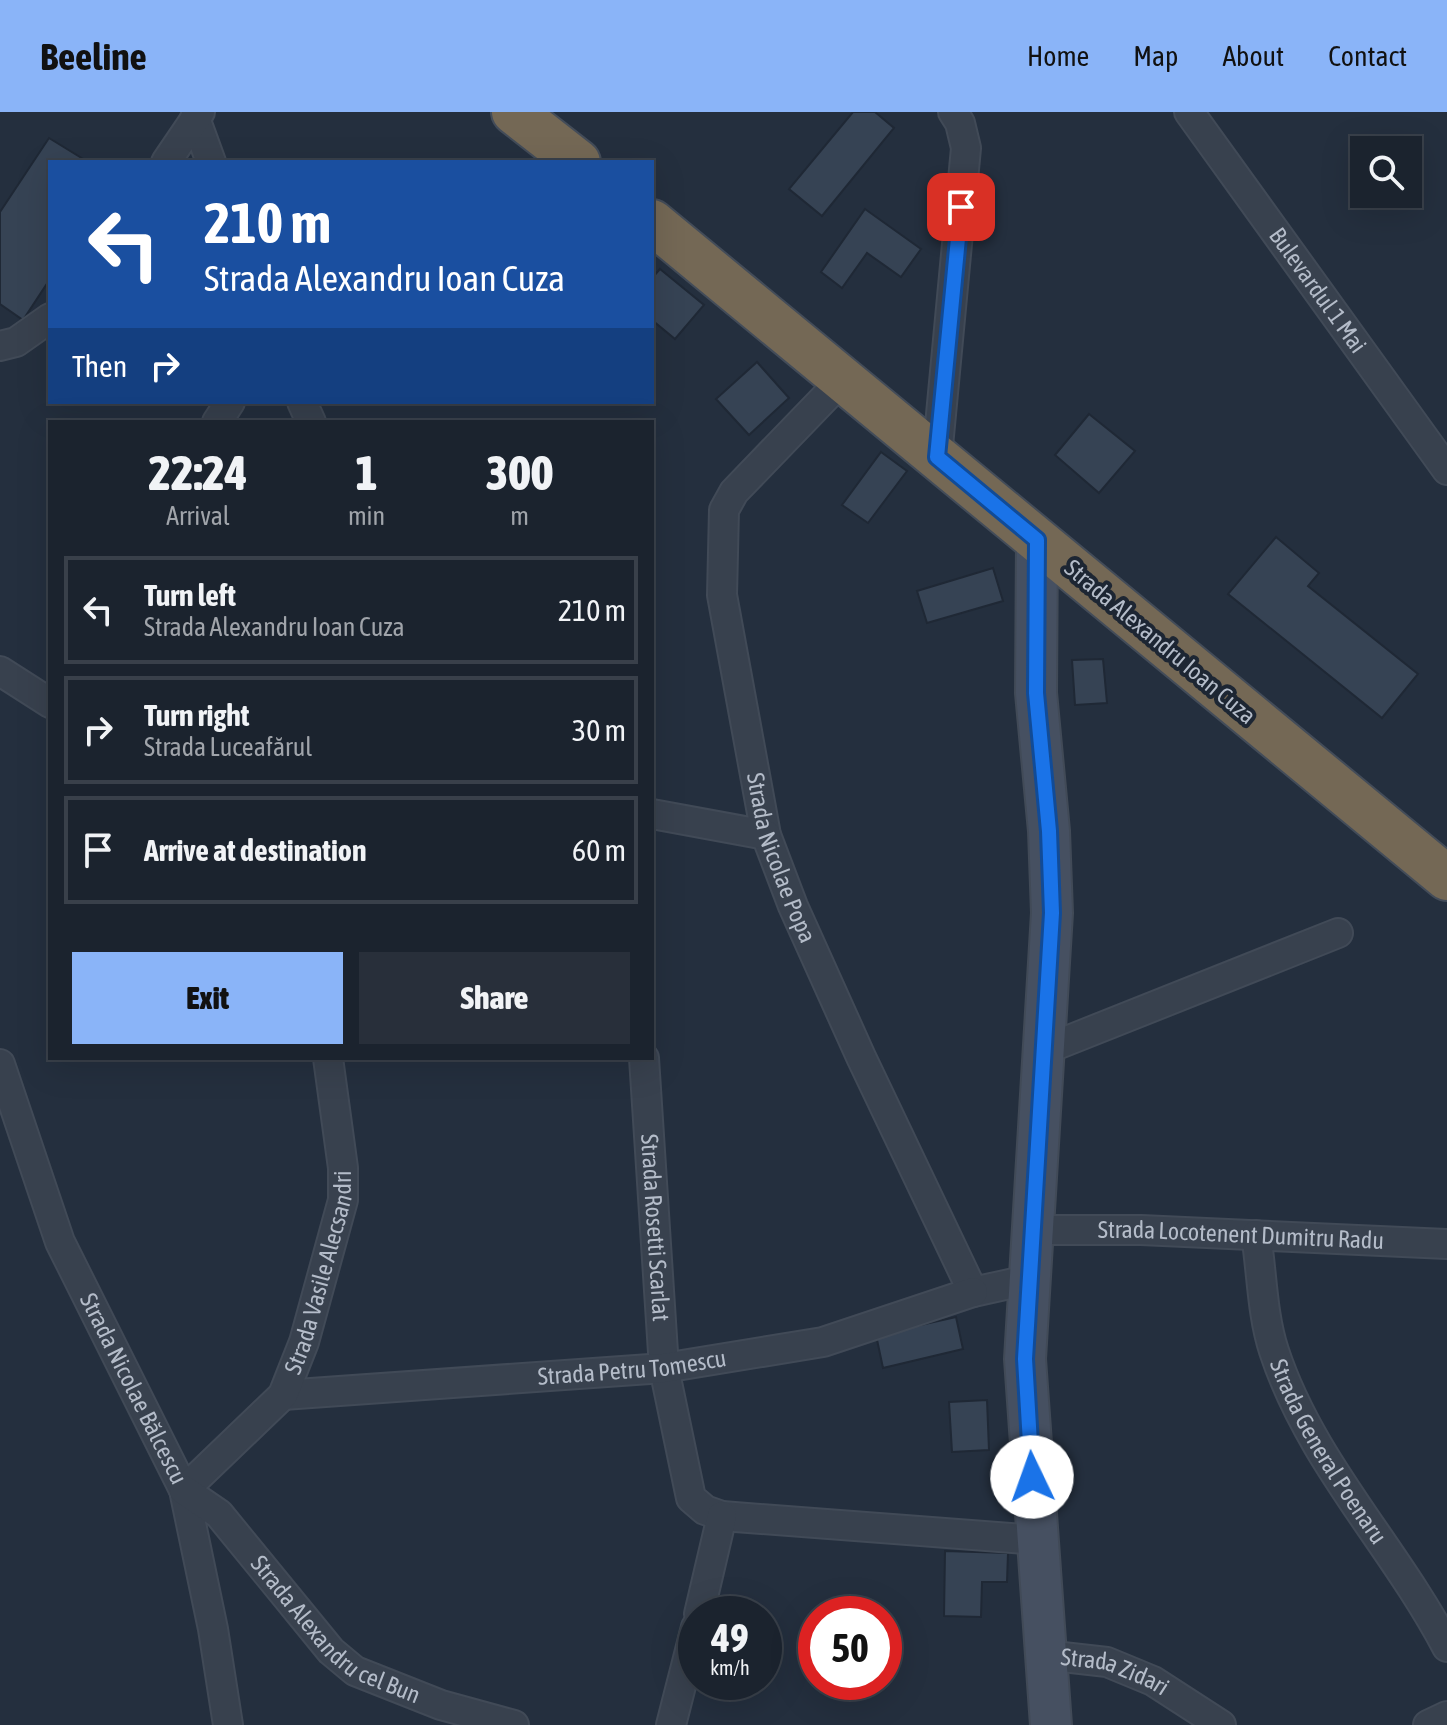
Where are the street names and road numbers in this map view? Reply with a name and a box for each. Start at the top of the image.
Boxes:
street label: Bulevardul 1 Mai [1264,222,1372,358]
street label: Strada Alexandru Ioan Cuza [1059,554,1261,729]
street label: Strada Nicolae Popa [742,771,822,947]
street label: Strada Rosetti Scarlat [636,1133,675,1322]
street label: Strada Vasile Alecsandri [279,1170,357,1378]
street label: Strada Locotenent Dumitru Radu [1098,1216,1385,1254]
street label: Strada Nicolae Bălcescu [75,1289,193,1488]
street label: Strada Petru Tomescu [537,1344,728,1390]
street label: Strada General Poenaru [1265,1355,1392,1549]
street label: Strada Alexandru cel Bun [246,1550,424,1708]
street label: Strada Zidari [1059,1643,1174,1701]

